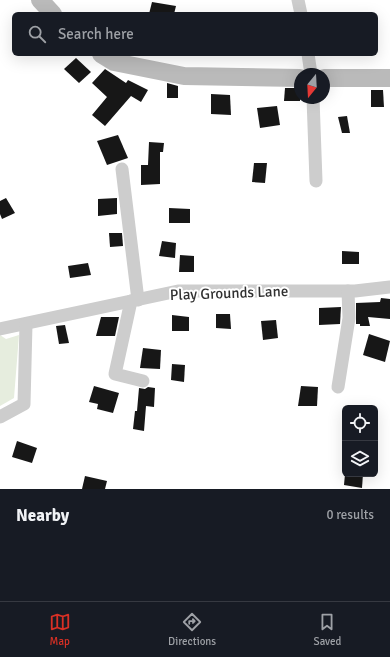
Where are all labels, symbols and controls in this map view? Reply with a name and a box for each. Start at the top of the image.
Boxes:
search box [12,12,378,56]
icon: search [26,23,48,45]
text: Search here [58,25,134,43]
north arrow [294,68,330,104]
street label: Play Grounds Lane [169,282,289,304]
map controls [342,405,378,477]
button: locate [342,405,378,441]
button: layers [342,441,378,477]
text: Nearby [16,505,69,526]
text: 0 results [326,507,374,523]
tab: Map [49,611,71,648]
tab: Directions [168,611,216,648]
tab: Saved [314,611,341,648]

